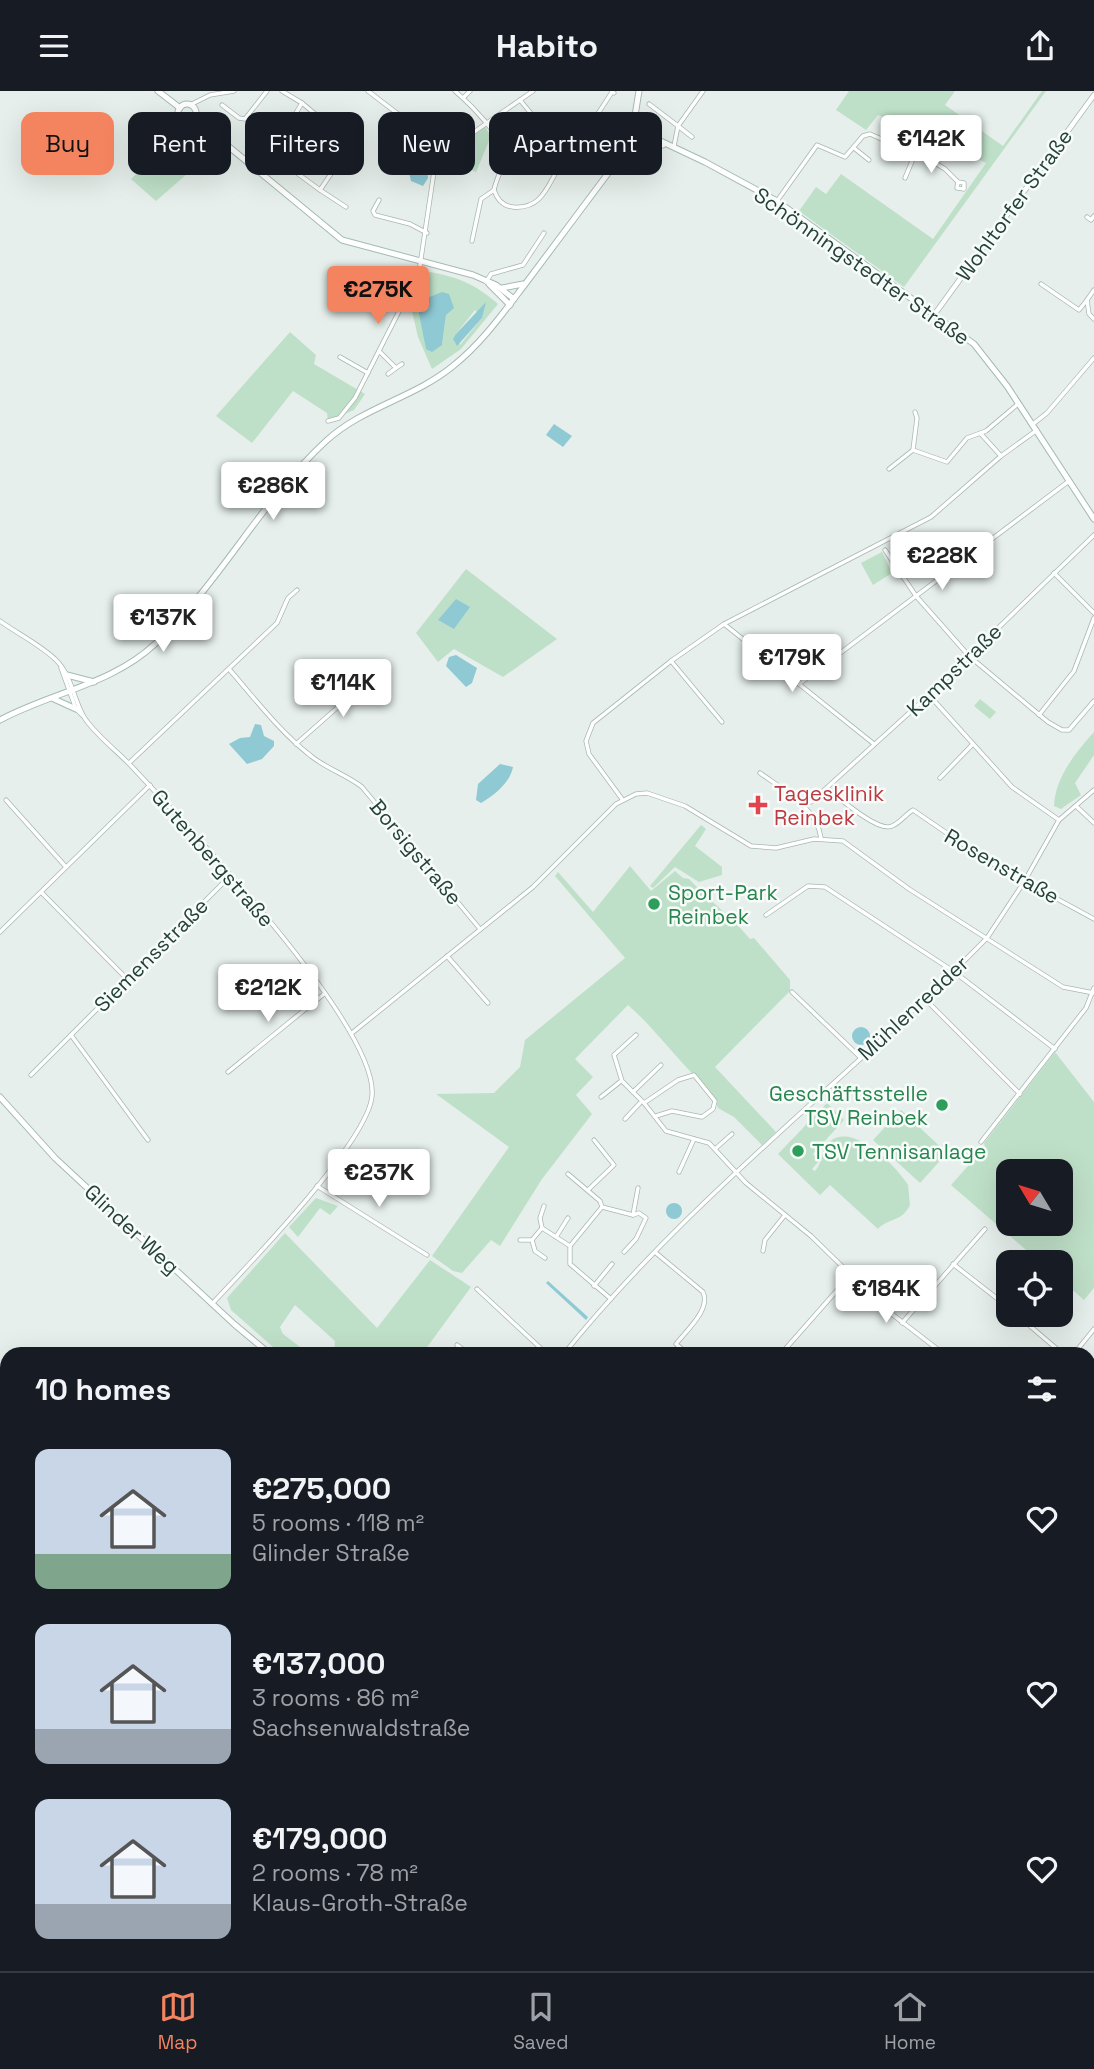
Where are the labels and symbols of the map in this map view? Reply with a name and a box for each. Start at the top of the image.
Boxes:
pin: €142K [882,115,980,175]
street label: Wohltorfer Straße [950,124,1078,286]
street label: Schönningstedter Straße [749,181,975,351]
pin: €275K [329,267,427,326]
pin: €286K [224,463,322,522]
pin: €228K [893,533,991,592]
pin: €137K [114,595,212,654]
street label: Kampstraße [901,618,1007,722]
pin: €179K [743,635,841,694]
pin: €114K [294,659,392,719]
place label: Tagesklinik Reinbek [774,780,884,831]
street label: Gutenbergstraße [146,783,280,933]
street label: Borsigstraße [364,794,468,910]
marker: Tagesklinik Reinbek [748,795,768,815]
street label: Rosenstraße [940,822,1064,910]
place label: Sport-Park Reinbek [668,879,778,930]
street label: Siemensstraße [88,892,214,1018]
marker: Sport-Park Reinbek [646,896,662,912]
street label: Mühlenredder [852,950,974,1066]
pin: €212K [219,965,317,1024]
place label: Geschäftsstelle TSV Reinbek [769,1080,928,1131]
marker: Geschäftsstelle TSV Reinbek [934,1097,950,1113]
place label: TSV Tennisanlage [812,1138,986,1165]
marker: TSV Tennisanlage [790,1143,806,1159]
pin: €237K [330,1149,428,1209]
north arrow [996,1159,1073,1235]
street label: Glinder Weg [79,1178,185,1280]
pin: €184K [837,1265,935,1325]

